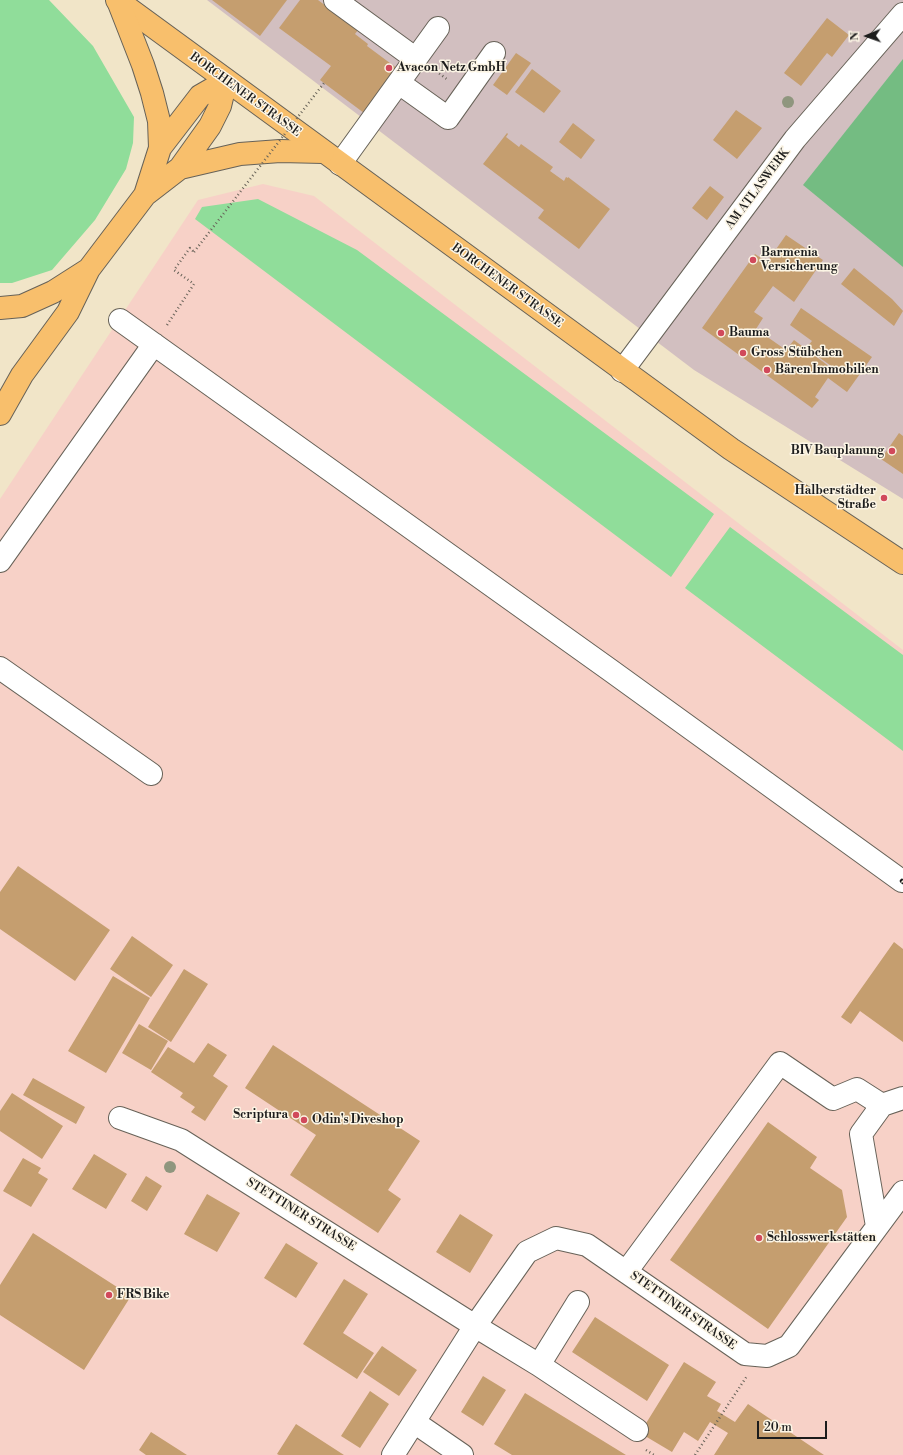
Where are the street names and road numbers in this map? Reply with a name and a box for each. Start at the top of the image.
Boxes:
street label: BORCHENER STRASSE [187,50,303,140]
street label: AM ATLASWERK [723,146,793,232]
street label: BORCHENER STRASSE [449,241,565,331]
street label: STETTINER STRASSE [244,1175,358,1255]
street label: STETTINER STRASSE [627,1269,739,1353]

